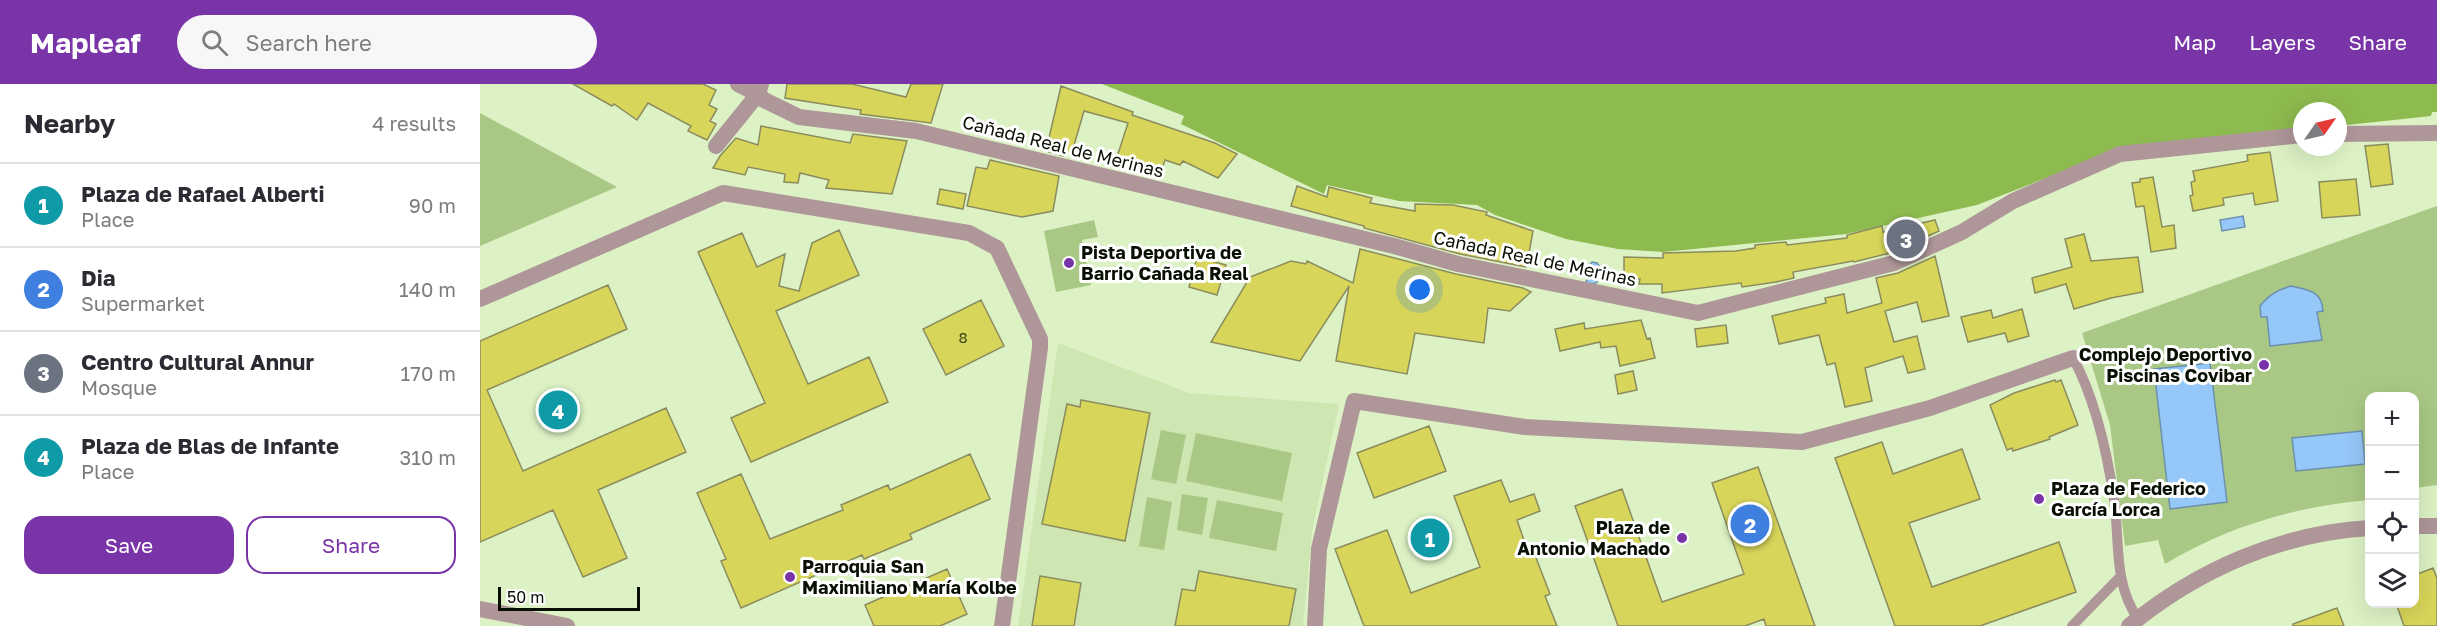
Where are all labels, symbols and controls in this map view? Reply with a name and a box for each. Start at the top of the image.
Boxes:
search box [177,15,597,69]
text: Mapleaf [30,26,141,59]
icon: search [198,26,231,59]
text: Search here [246,29,372,56]
text: Map [2173,29,2216,55]
text: Layers [2249,29,2316,55]
text: Share [2349,29,2407,55]
north arrow [2293,102,2347,156]
text: Nearby [24,108,115,139]
street label: Cañada Real de Merinas [960,110,1166,182]
text: 4 results [372,111,456,135]
text: Plaza de Rafael Alberti [81,180,324,207]
text: 1 [38,193,49,217]
text: 90 m [409,193,456,217]
text: Place [81,207,134,231]
pin: 3 [1886,216,1926,262]
street label: Cañada Real de Merinas [1432,226,1639,290]
place label: Pista Deportiva de Barrio Cañada Real [1081,241,1248,284]
marker: Pista Deportiva de Barrio Cañada Real [1062,256,1076,270]
text: Dia [81,264,116,291]
your location [1405,275,1434,304]
text: 2 [37,277,50,301]
text: 140 m [399,277,456,301]
text: Supermarket [81,291,205,315]
house number: 8 [958,328,968,346]
place label: Complejo Deportivo Piscinas Covibar [2079,343,2252,386]
text: Centro Cultural Annur [81,348,314,375]
marker: Complejo Deportivo Piscinas Covibar [2257,358,2271,372]
text: 3 [37,361,50,385]
text: 170 m [401,361,456,385]
text: Mosque [81,375,157,399]
pin: 4 [538,388,578,432]
map controls [2365,392,2419,608]
button: + [2365,392,2419,446]
text: Plaza de Blas de Infante [81,432,339,459]
text: 4 [37,445,50,469]
text: 310 m [400,445,456,469]
button: − [2365,446,2419,500]
text: Place [81,459,134,483]
place label: Plaza de Federico García Lorca [2051,477,2206,520]
marker: Plaza de Federico García Lorca [2032,492,2046,506]
button: locate [2365,500,2419,554]
pin: 2 [1730,502,1770,546]
button: Save [24,516,234,574]
button: Share [246,516,456,574]
pin: 1 [1410,516,1450,560]
place label: Plaza de Antonio Machado [1517,516,1670,559]
marker: Plaza de Antonio Machado [1675,531,1689,545]
button: layers [2365,554,2419,608]
place label: Parroquia San Maximiliano María Kolbe [802,555,1017,598]
marker: Parroquia San Maximiliano María Kolbe [783,570,797,584]
scale bar [498,584,640,612]
text: 50 m [507,587,544,607]

